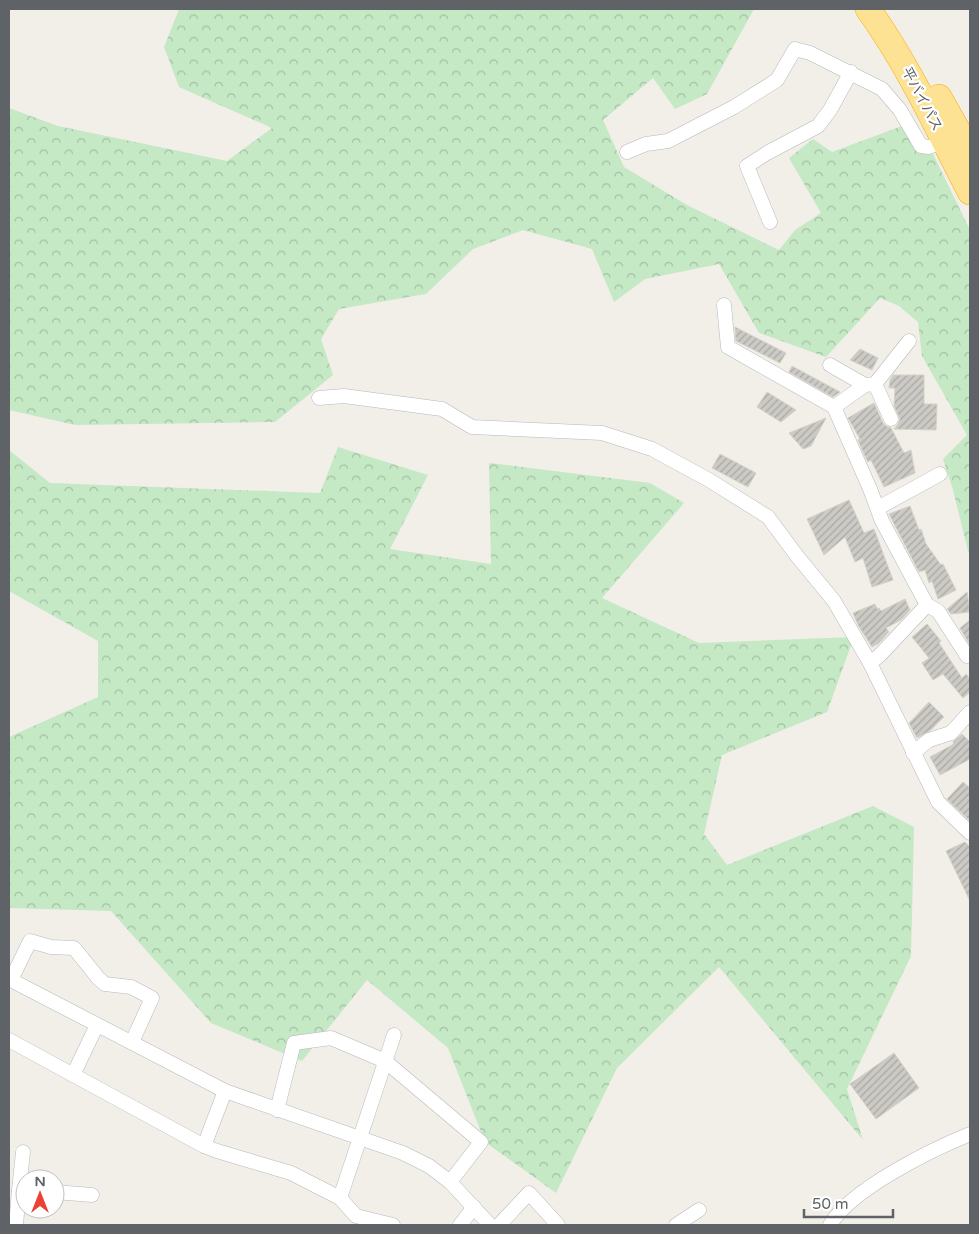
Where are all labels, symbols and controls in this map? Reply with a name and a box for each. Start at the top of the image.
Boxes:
street label: 平バイパス [898,64,946,134]
north arrow [15,1169,65,1219]
text: N [34,1173,46,1190]
scale bar [804,1186,893,1218]
text: 50 m [812,1195,849,1213]

